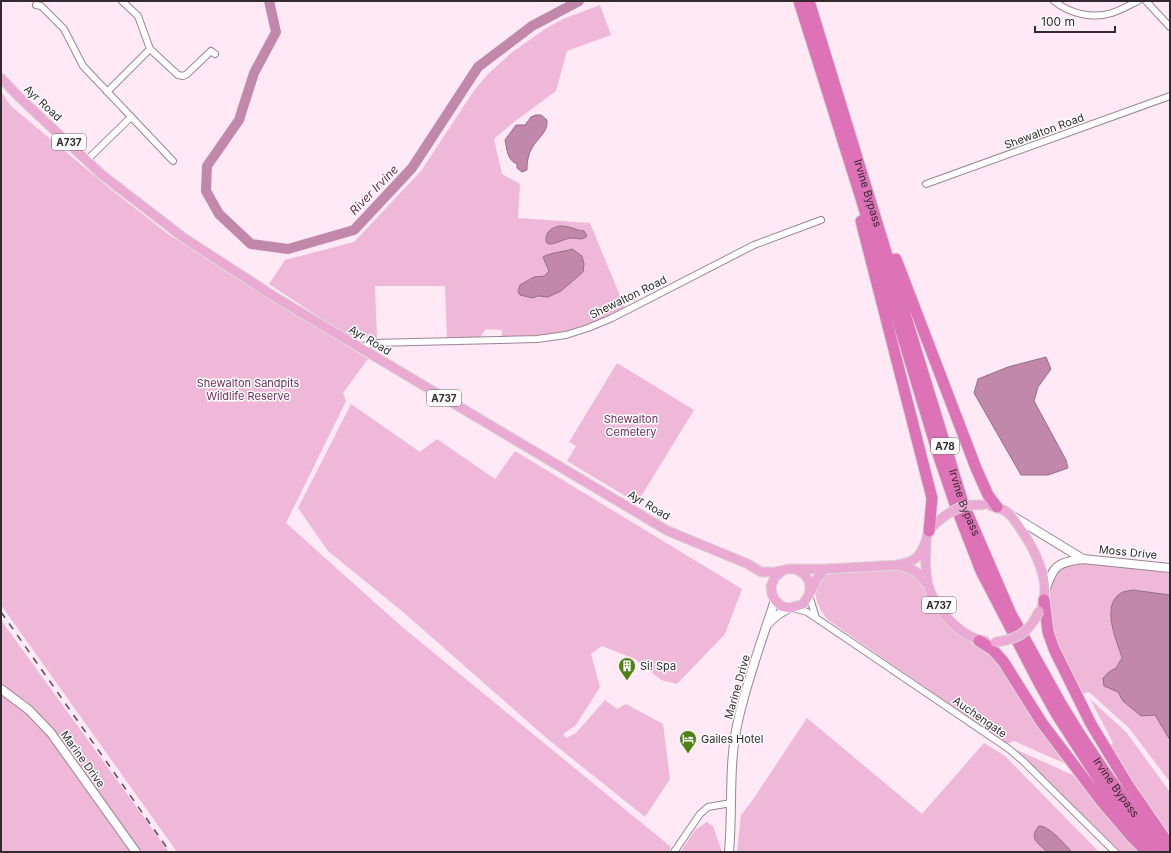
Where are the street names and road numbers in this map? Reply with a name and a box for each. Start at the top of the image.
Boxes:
street label: Ayr Road [21,82,65,124]
street label: Shewalton Road [1002,110,1086,152]
road number: A737 [52,134,86,150]
street label: Irvine Bypass [851,158,885,229]
street label: Shewalton Road [587,272,669,322]
street label: Ayr Road [346,322,394,358]
road number: A737 [427,390,461,406]
road number: A78 [931,438,959,454]
street label: Irvine Bypass [946,467,983,538]
street label: Ayr Road [625,487,673,523]
street label: Moss Drive [1098,542,1158,562]
road number: A737 [922,597,956,613]
street label: Marine Drive [721,653,753,721]
street label: Auchengate [950,693,1010,741]
street label: Marine Drive [58,728,108,790]
street label: Irvine Bypass [1090,755,1142,820]

